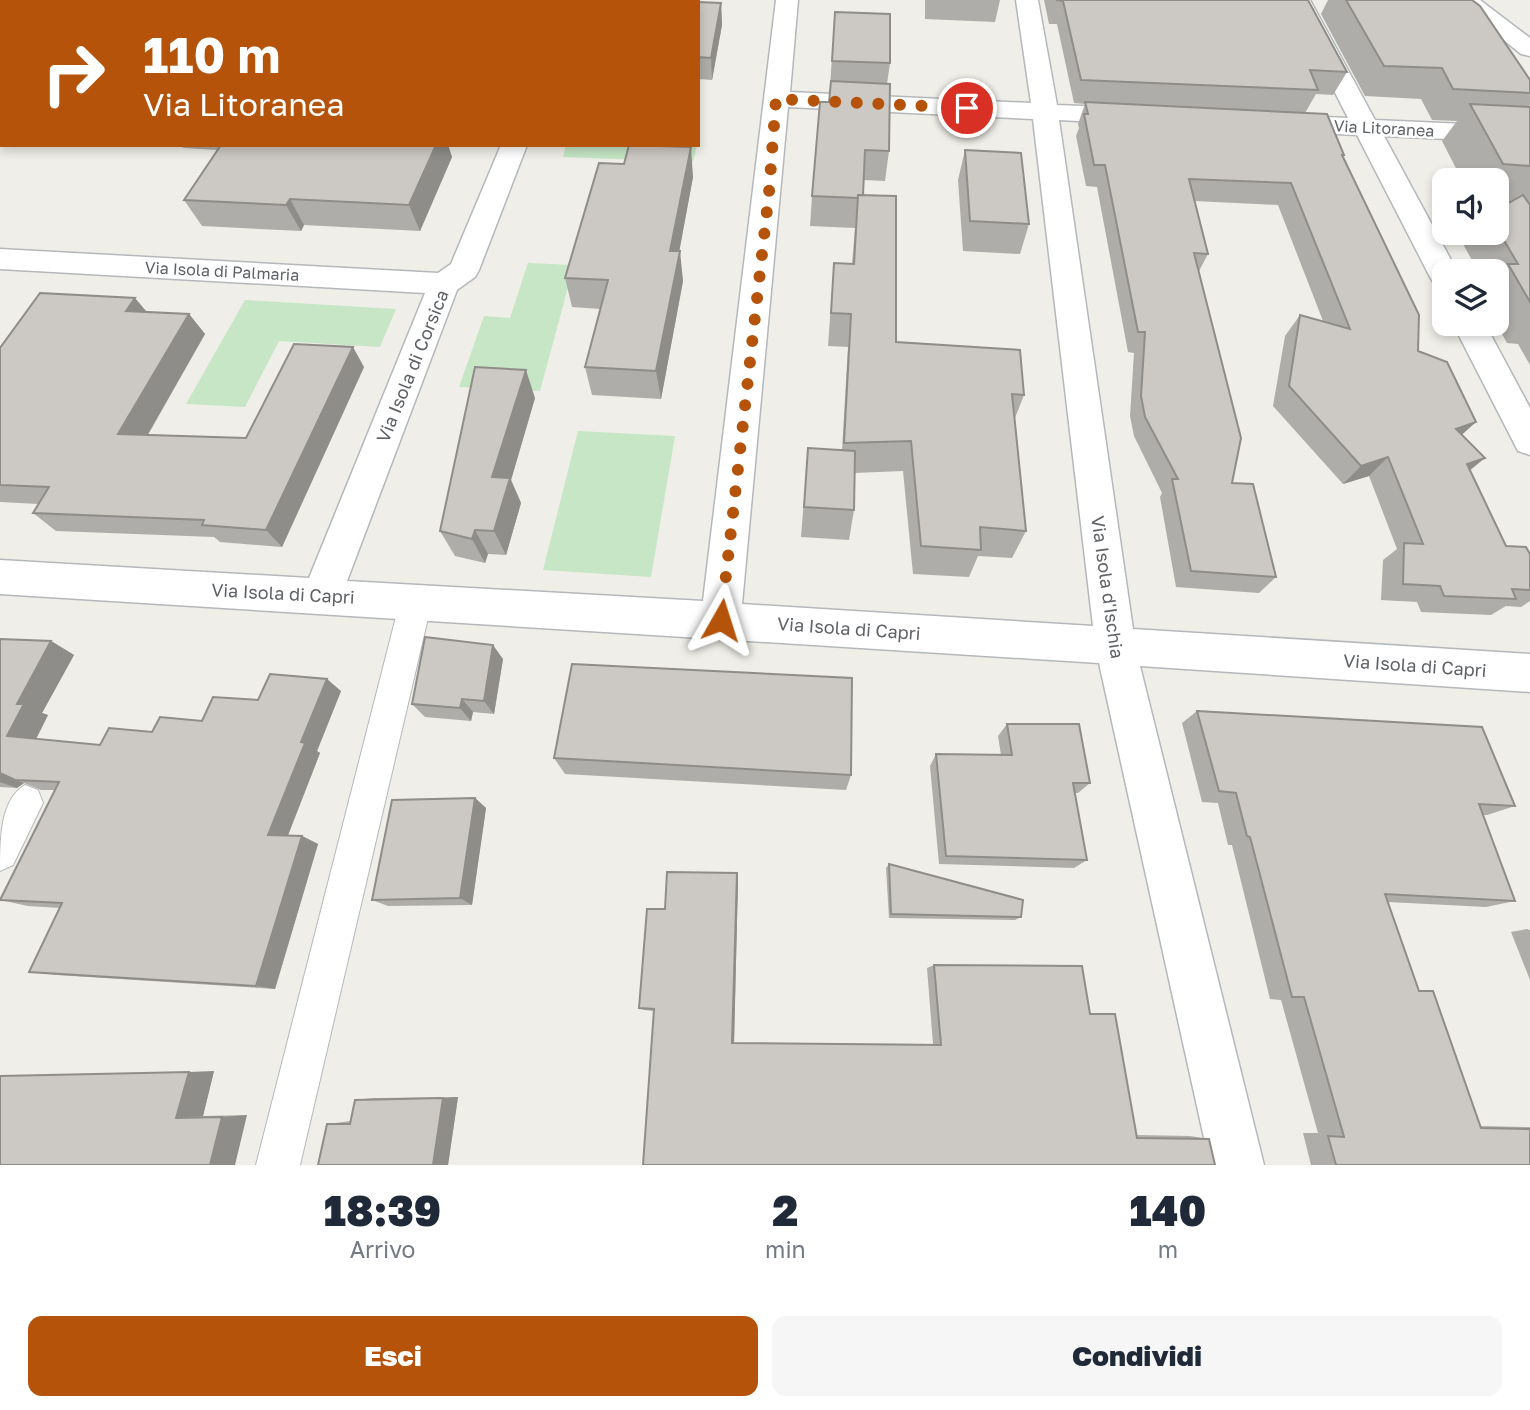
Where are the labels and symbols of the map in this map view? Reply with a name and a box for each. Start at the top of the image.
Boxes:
pin [937,78,997,138]
street label: Via Litoranea [1333,115,1435,141]
street label: Via Isola di Palmaria [144,257,300,285]
street label: Via Isola di Corsica [371,286,453,446]
street label: Via Isola d'Ischia [1087,514,1129,660]
street label: Via Isola di Capri [211,578,355,608]
position arrow [684,583,758,657]
street label: Via Isola di Capri [777,612,921,644]
street label: Via Isola di Capri [1343,649,1487,681]

